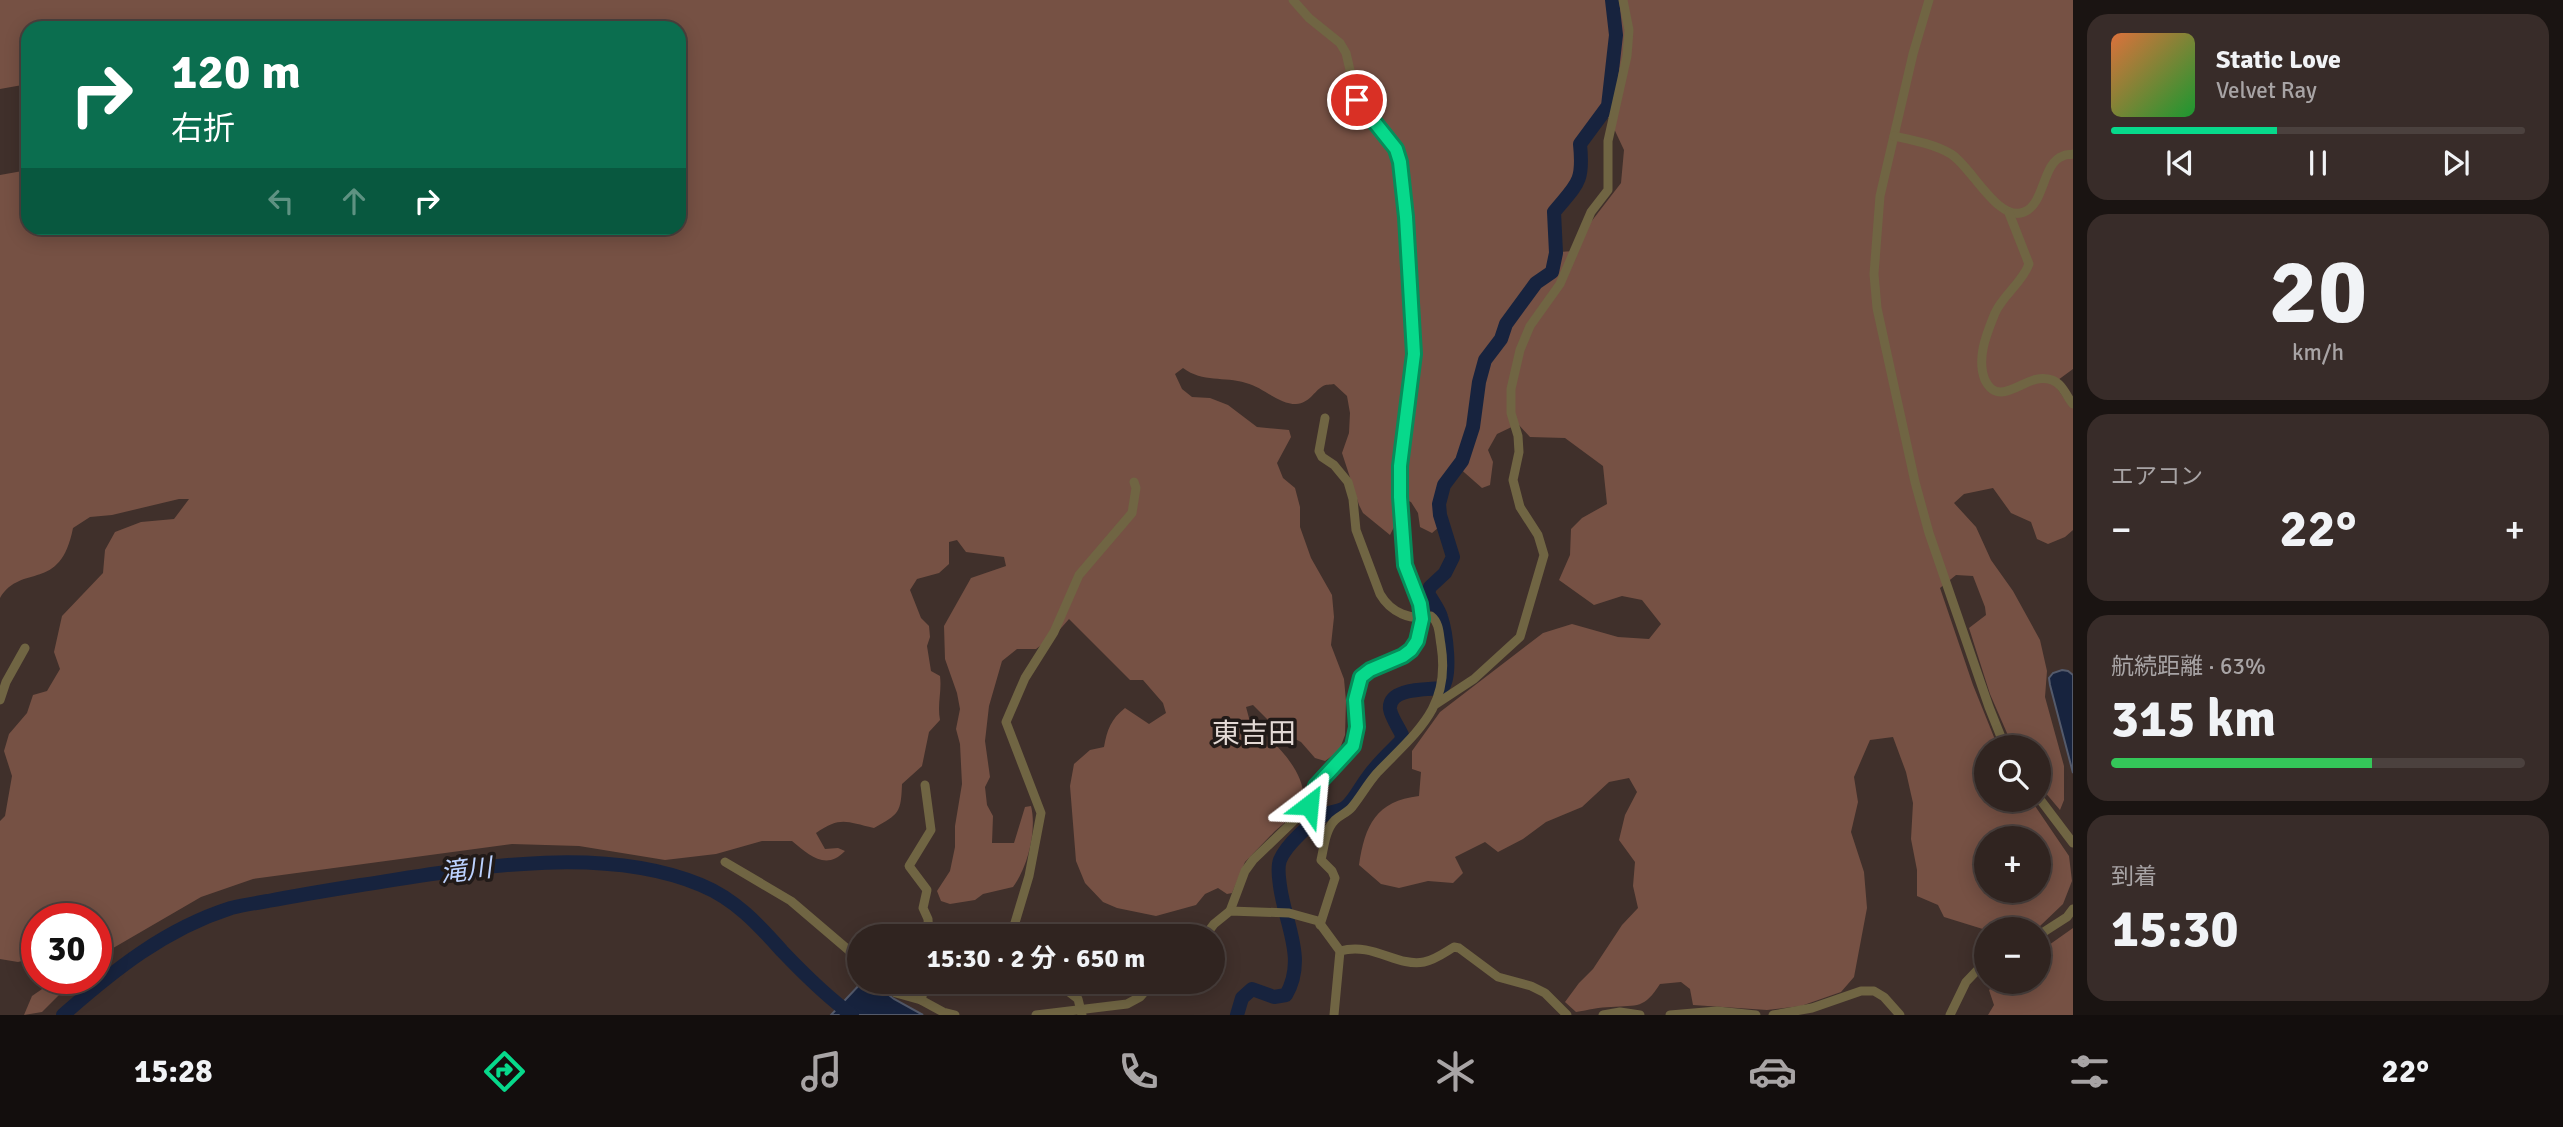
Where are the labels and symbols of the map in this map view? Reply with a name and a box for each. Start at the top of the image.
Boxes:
pin [1327,70,1387,130]
district label: 東吉田 [1212,717,1296,751]
position arrow [1272,768,1346,842]
water label: 滝川 [438,852,497,890]
speed limit sign: 30 [21,903,112,994]

